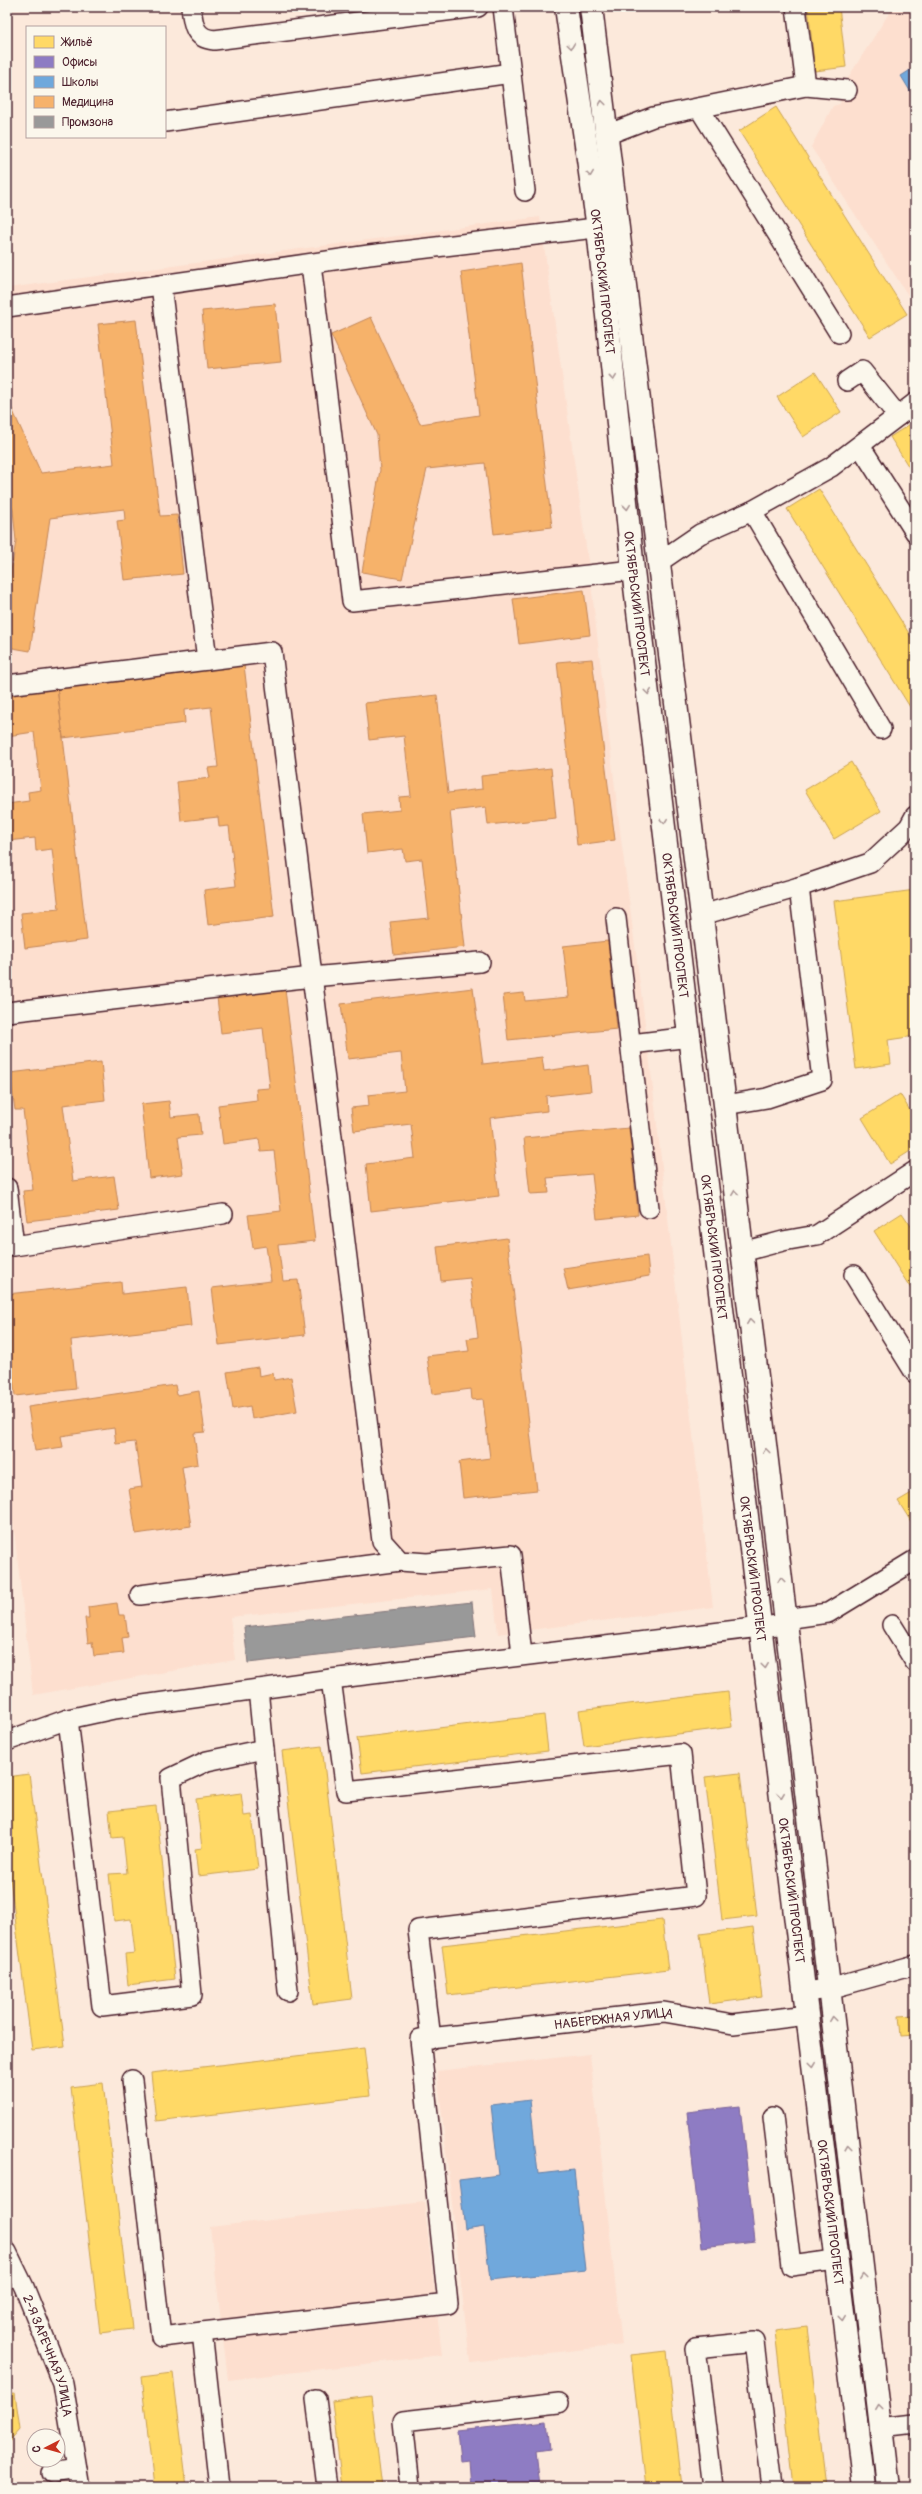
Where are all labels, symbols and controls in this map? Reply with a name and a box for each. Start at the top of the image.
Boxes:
legend [26,26,166,138]
text: Жильё [60,35,93,50]
one-way arrow [566,43,575,49]
text: Офисы [62,55,98,70]
text: Школы [62,75,99,90]
text: Медицина [62,95,114,110]
one-way arrow [598,100,607,106]
text: Промзона [62,115,113,130]
one-way arrow [585,171,594,177]
street label: ОКТЯБРЬСКИЙ ПРОСПЕКТ [586,208,618,355]
one-way arrow [609,375,618,381]
one-way arrow [622,504,631,510]
street label: ОКТЯБРЬСКИЙ ПРОСПЕКТ [620,530,653,677]
one-way arrow [643,689,652,695]
one-way arrow [659,818,668,824]
street label: ОКТЯБРЬСКИЙ ПРОСПЕКТ [658,852,692,999]
street label: ОКТЯБРЬСКИЙ ПРОСПЕКТ [697,1173,730,1321]
one-way arrow [731,1189,740,1196]
one-way arrow [746,1319,755,1325]
one-way arrow [761,1448,770,1454]
street label: ОКТЯБРЬСКИЙ ПРОСПЕКТ [736,1495,769,1642]
one-way arrow [777,1577,786,1583]
one-way arrow [760,1663,769,1669]
one-way arrow [776,1792,785,1798]
street label: ОКТЯБРЬСКИЙ ПРОСПЕКТ [774,1817,808,1964]
street label: НАБЕРЕЖНАЯ УЛИЦА [553,2005,675,2033]
one-way arrow [828,2016,837,2022]
one-way arrow [808,2060,817,2067]
street label: ОКТЯБРЬСКИЙ ПРОСПЕКТ [813,2139,847,2286]
one-way arrow [844,2145,853,2151]
one-way arrow [859,2274,868,2281]
street label: 2-Я ЗАРЕЧНАЯ УЛИЦА [19,2293,75,2418]
one-way arrow [838,2315,847,2321]
one-way arrow [874,2404,883,2410]
north arrow [26,2428,66,2468]
text: С [30,2445,43,2453]

